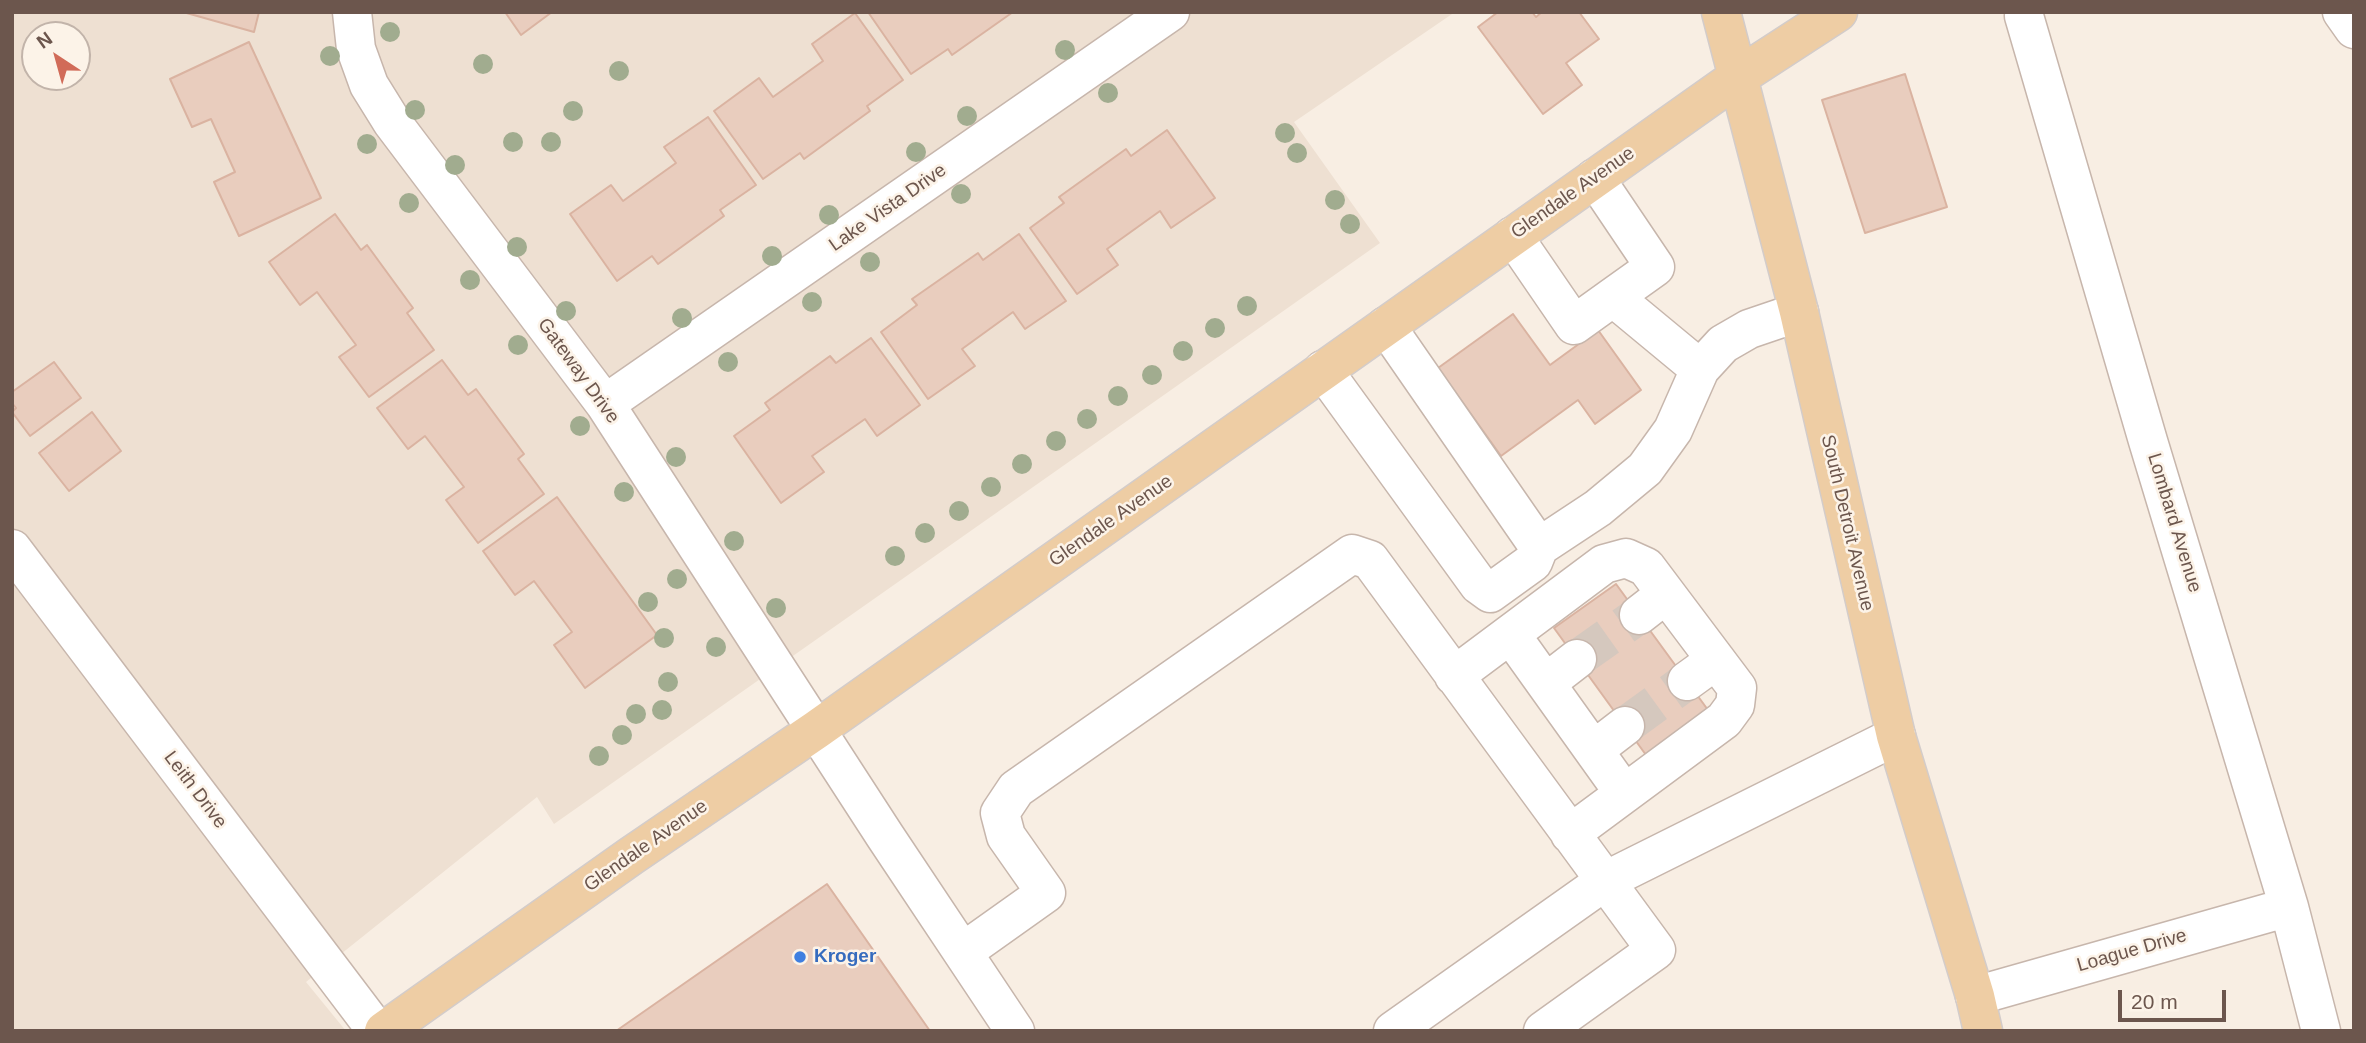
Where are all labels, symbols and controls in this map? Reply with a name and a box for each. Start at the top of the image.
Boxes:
north arrow [21,21,91,91]
text: N [33,28,56,53]
street label: Glendale Avenue [1507,142,1639,244]
street label: Lake Vista Drive [825,159,951,257]
street label: Gateway Drive [532,314,624,428]
street label: South Detroit Avenue [1816,433,1878,613]
street label: Lombard Avenue [2142,451,2206,595]
street label: Glendale Avenue [1045,470,1177,572]
street label: Leith Drive [159,747,231,833]
street label: Glendale Avenue [580,795,712,897]
street label: Loague Drive [2075,924,2189,978]
place label: Kroger [814,946,876,968]
marker: Kroger [792,949,808,965]
scale bar [2121,976,2230,1020]
text: 20 m [2131,990,2178,1013]

